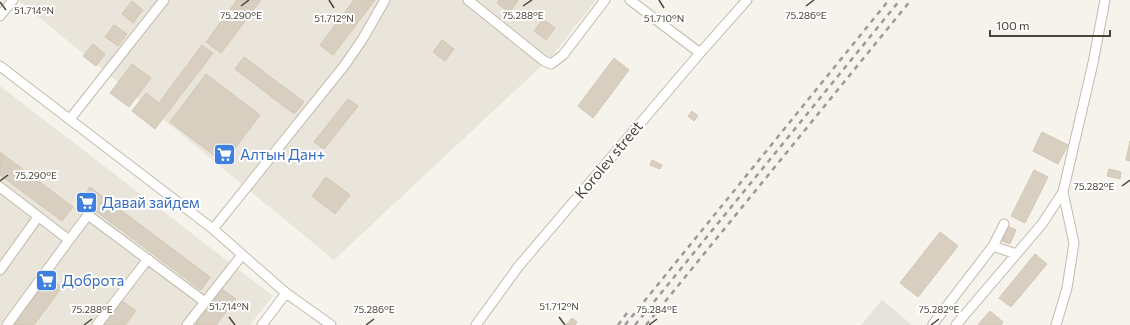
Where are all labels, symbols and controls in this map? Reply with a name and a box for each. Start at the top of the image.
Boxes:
text: 51.714°N [14,4,54,16]
text: 75.290°E [220,9,262,21]
text: 75.288°E [502,9,544,21]
text: 75.286°E [785,9,827,21]
text: 51.712°N [314,12,354,24]
text: 51.710°N [644,12,684,24]
scale bar [990,12,1110,38]
text: 100 m [996,18,1030,32]
street label: Korolev street [571,117,646,202]
supermarket icon: Алтын Дан+ [211,142,237,168]
place label: Алтын Дан+ [240,145,325,163]
text: 75.290°E [15,169,57,181]
text: 75.282°E [1073,180,1115,192]
supermarket icon: Давай зайдем [74,190,100,216]
place label: Давай зайдем [102,193,200,211]
supermarket icon: Доброта [33,268,59,294]
place label: Доброта [62,271,124,289]
text: 51.714°N [209,300,249,312]
text: 51.712°N [539,300,579,312]
text: 75.288°E [71,303,113,315]
text: 75.286°E [353,303,395,315]
text: 75.284°E [636,303,678,315]
text: 75.282°E [918,303,960,315]

